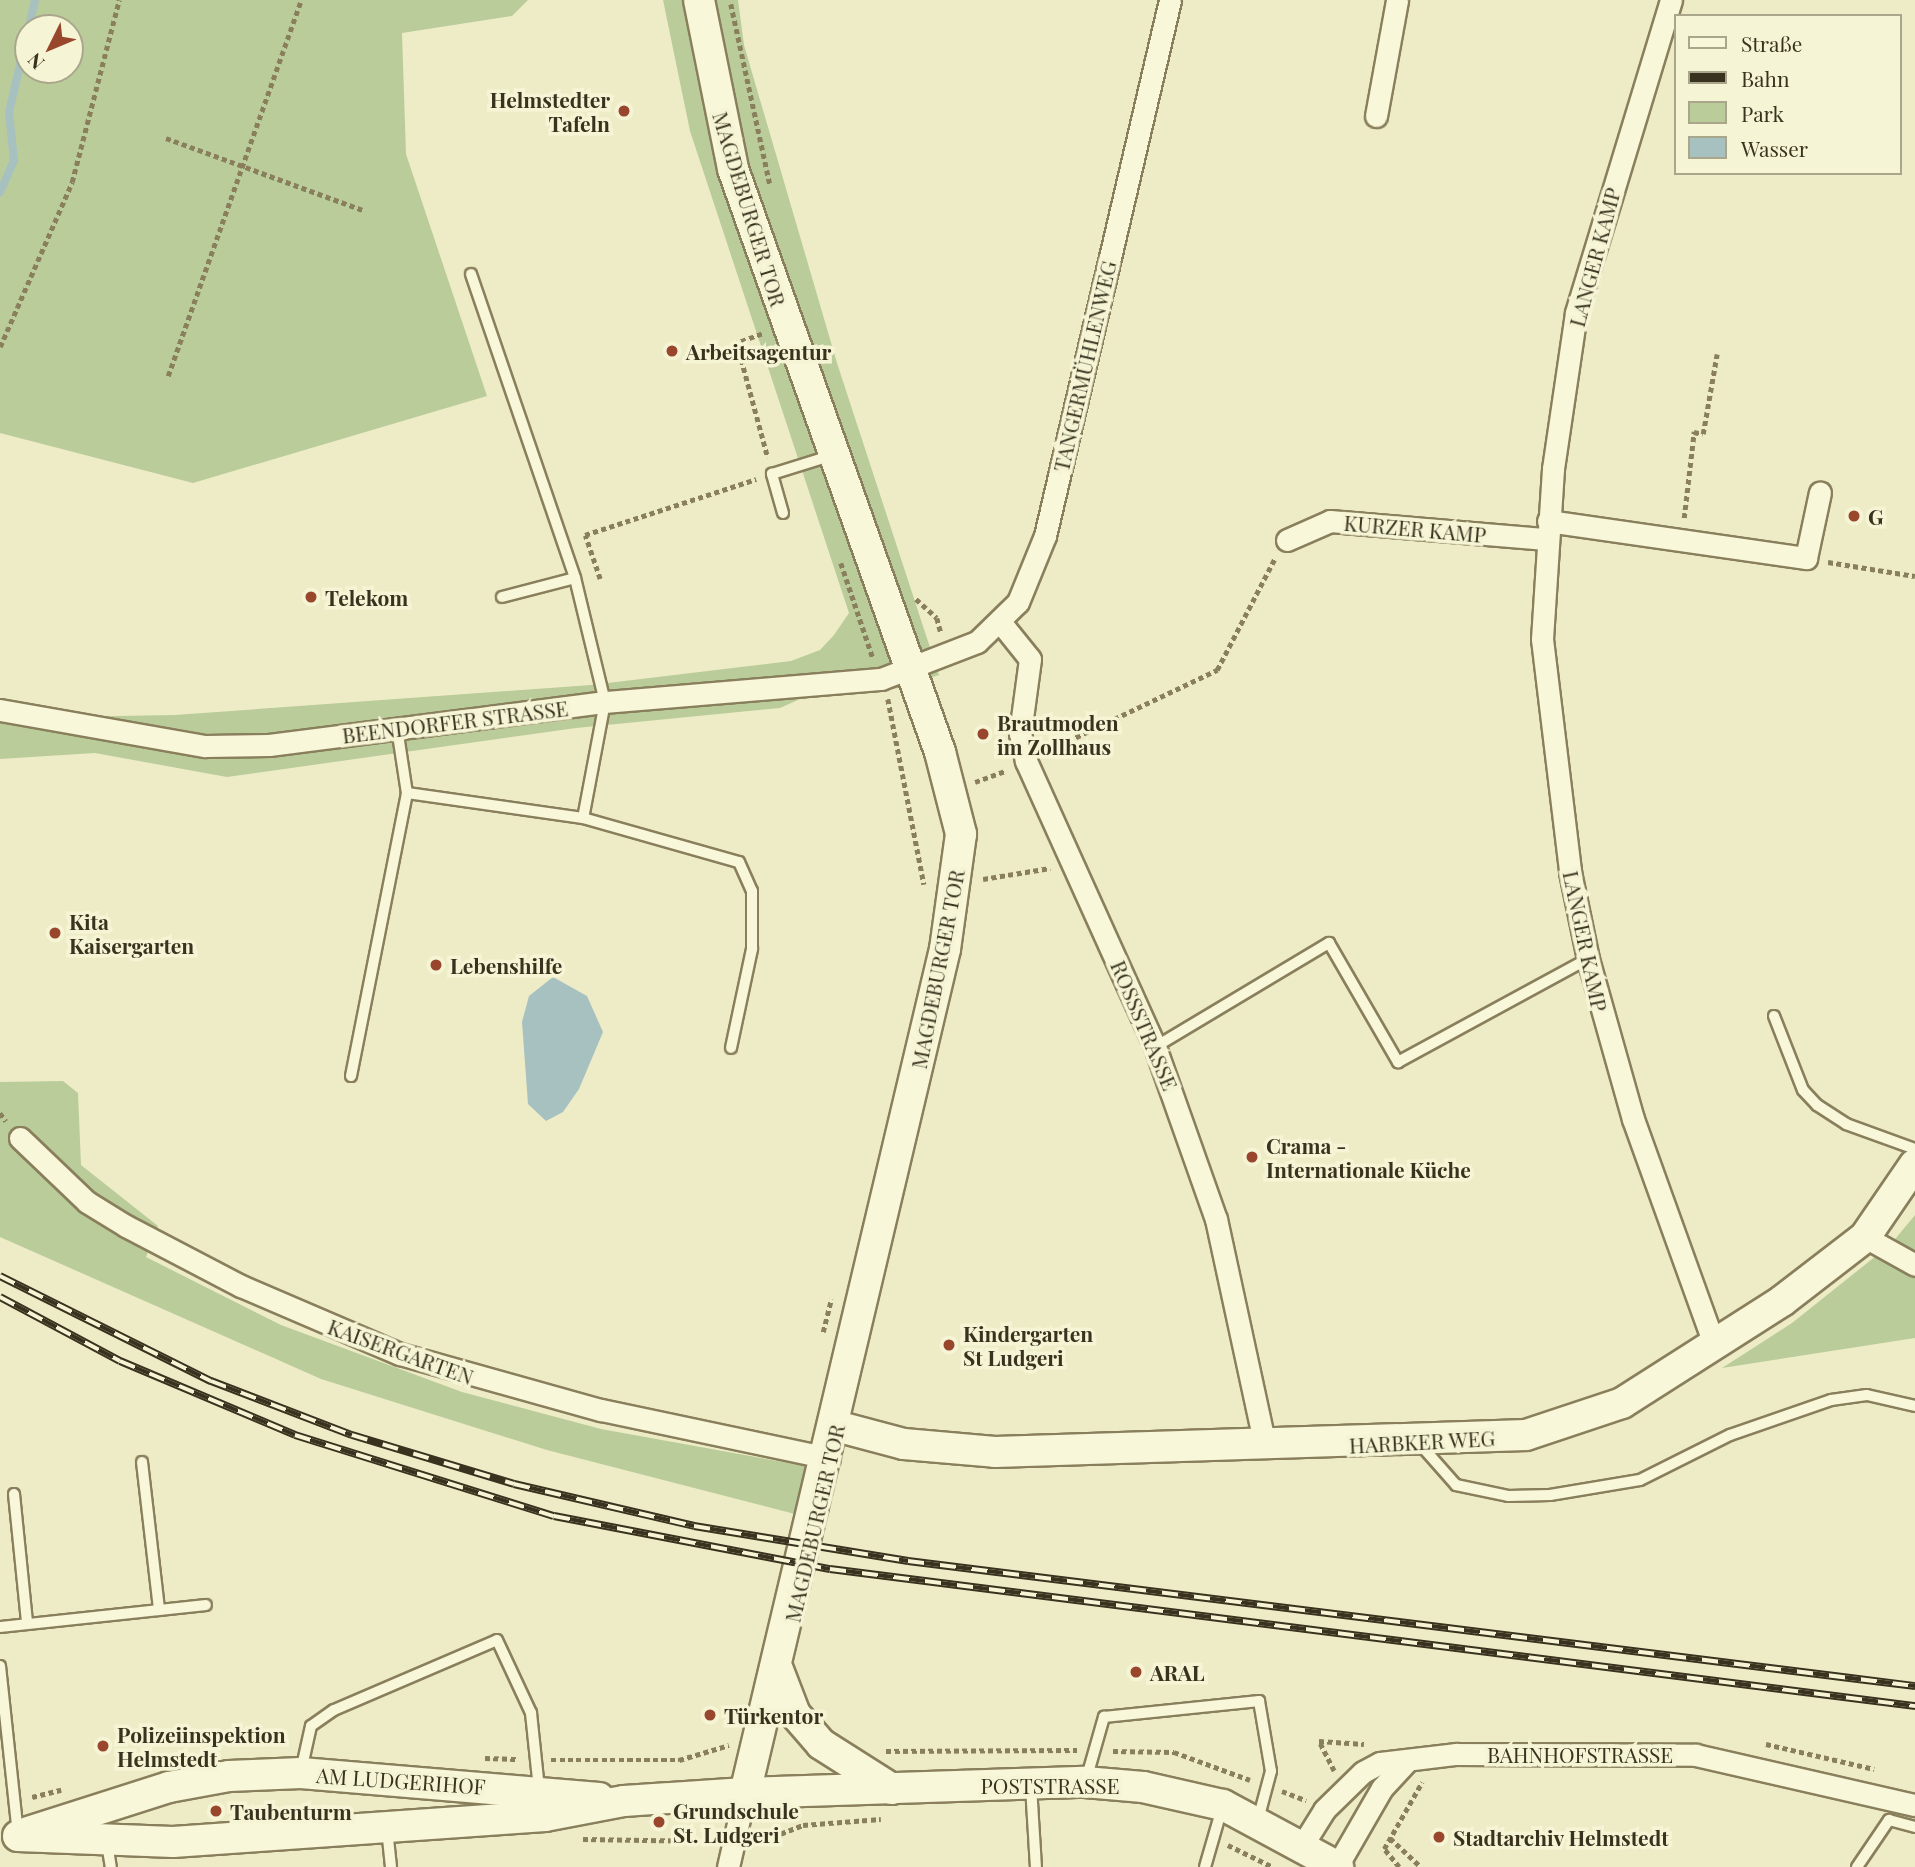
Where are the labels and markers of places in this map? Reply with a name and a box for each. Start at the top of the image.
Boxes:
place label: Helmstedter Tafeln [490,86,610,136]
marker: Helmstedter Tafeln [616,103,632,119]
place label: Arbeitsagentur [686,338,831,364]
marker: Arbeitsagentur [664,343,680,359]
place label: G [1868,503,1883,529]
marker: G [1846,508,1862,524]
place label: Telekom [325,584,408,610]
marker: Telekom [303,589,319,605]
place label: Brautmoden im Zollhaus [997,709,1119,759]
marker: Brautmoden im Zollhaus [975,726,991,742]
place label: Kita Kaisergarten [69,908,194,958]
marker: Kita Kaisergarten [47,925,63,941]
place label: Lebenshilfe [450,952,562,978]
marker: Lebenshilfe [428,957,444,973]
place label: Crama - Internationale Küche [1266,1132,1471,1182]
marker: Crama - Internationale Küche [1244,1149,1260,1165]
place label: Kindergarten St Ludgeri [963,1320,1093,1370]
marker: Kindergarten St Ludgeri [941,1337,957,1353]
place label: ARAL [1150,1659,1205,1685]
marker: ARAL [1128,1664,1144,1680]
place label: Türkentor [724,1702,823,1728]
marker: Türkentor [702,1707,718,1723]
place label: Polizeiinspektion Helmstedt [117,1721,286,1771]
marker: Polizeiinspektion Helmstedt [95,1738,111,1754]
place label: Grundschule St. Ludgeri [673,1797,799,1847]
place label: Taubenturm [230,1798,352,1824]
marker: Taubenturm [208,1803,224,1819]
marker: Grundschule St. Ludgeri [651,1814,667,1830]
place label: Stadtarchiv Helmstedt [1453,1824,1669,1850]
marker: Stadtarchiv Helmstedt [1431,1829,1447,1845]

